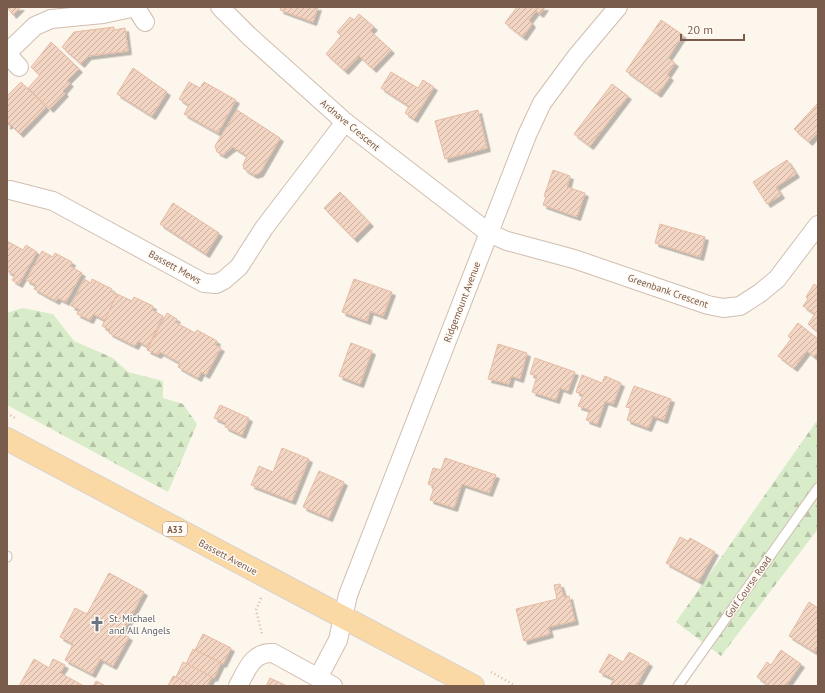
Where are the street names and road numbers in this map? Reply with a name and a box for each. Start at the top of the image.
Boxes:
street label: Ardnave Crescent [317,96,383,154]
street label: Bassett Mews [146,247,204,287]
street label: Ridgemount Avenue [441,260,483,344]
street label: Greenbank Crescent [626,271,711,311]
road number: A33 [163,522,187,536]
street label: Bassett Avenue [196,536,260,578]
street label: Golf Course Road [722,553,774,621]

